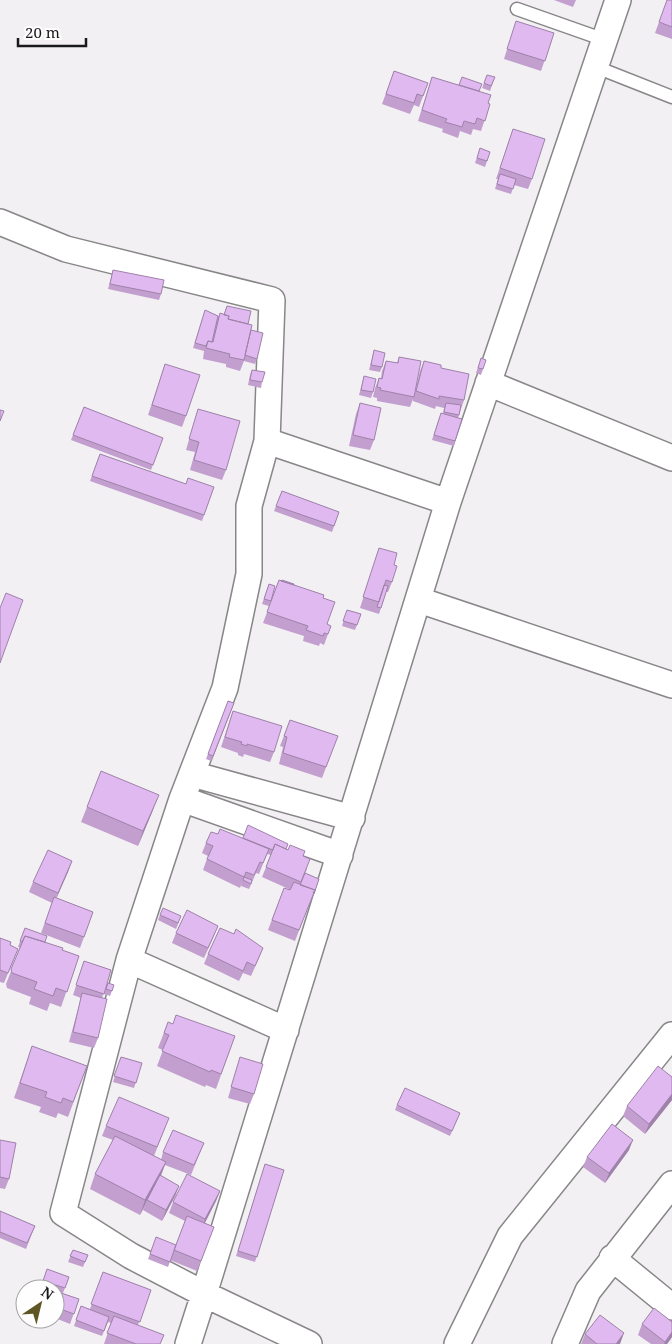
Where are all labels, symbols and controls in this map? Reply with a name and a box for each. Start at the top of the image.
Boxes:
scale bar [18,15,85,47]
text: 20 m [25,22,60,42]
north arrow [15,1279,65,1329]
text: N [38,1282,58,1304]

